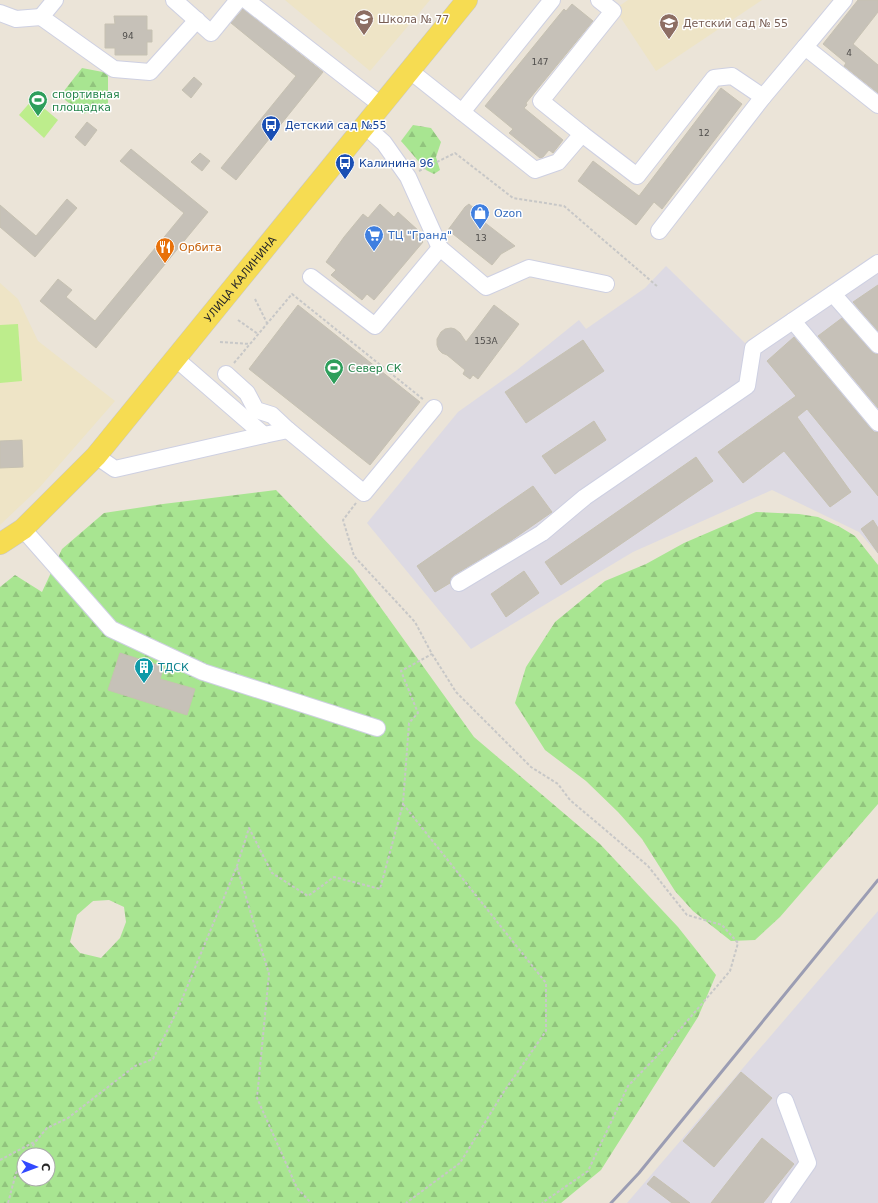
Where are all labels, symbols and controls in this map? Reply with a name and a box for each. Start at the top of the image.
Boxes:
school or university icon: Школа № 77 [353,8,375,36]
school or university icon: Детский сад № 55 [658,12,680,40]
place label: Школа № 77 [378,13,449,26]
place label: Детский сад № 55 [683,17,788,30]
house number: 94 [122,31,134,41]
house number: 4 [846,48,852,58]
house number: 147 [531,57,549,67]
place label: спортивная площадка [52,88,120,114]
sports icon: спортивная площадка [27,89,49,117]
bus stop icon: Детский сад №55 [260,114,282,142]
place label: Детский сад №55 [285,119,387,132]
house number: 12 [698,128,710,138]
bus stop icon: Калинина 96 [334,152,356,180]
place label: Калинина 96 [359,157,434,170]
shop icon: Ozon [469,202,491,230]
place label: Ozon [494,207,522,220]
supermarket icon: ТЦ "Гранд" [363,224,385,252]
place label: ТЦ "Гранд" [387,229,452,242]
street label: УЛИЦА КАЛИНИНА [201,233,279,325]
house number: 13 [475,233,487,243]
restaurant icon: Орбита [154,236,176,264]
place label: Орбита [179,241,222,254]
house number: 153А [474,336,499,346]
sports icon: Север СК [323,357,345,385]
place label: Север СК [348,362,402,375]
building icon: ТДСК [133,656,155,684]
place label: ТДСК [157,661,189,674]
north arrow [16,1147,56,1187]
text: С [39,1163,52,1171]

